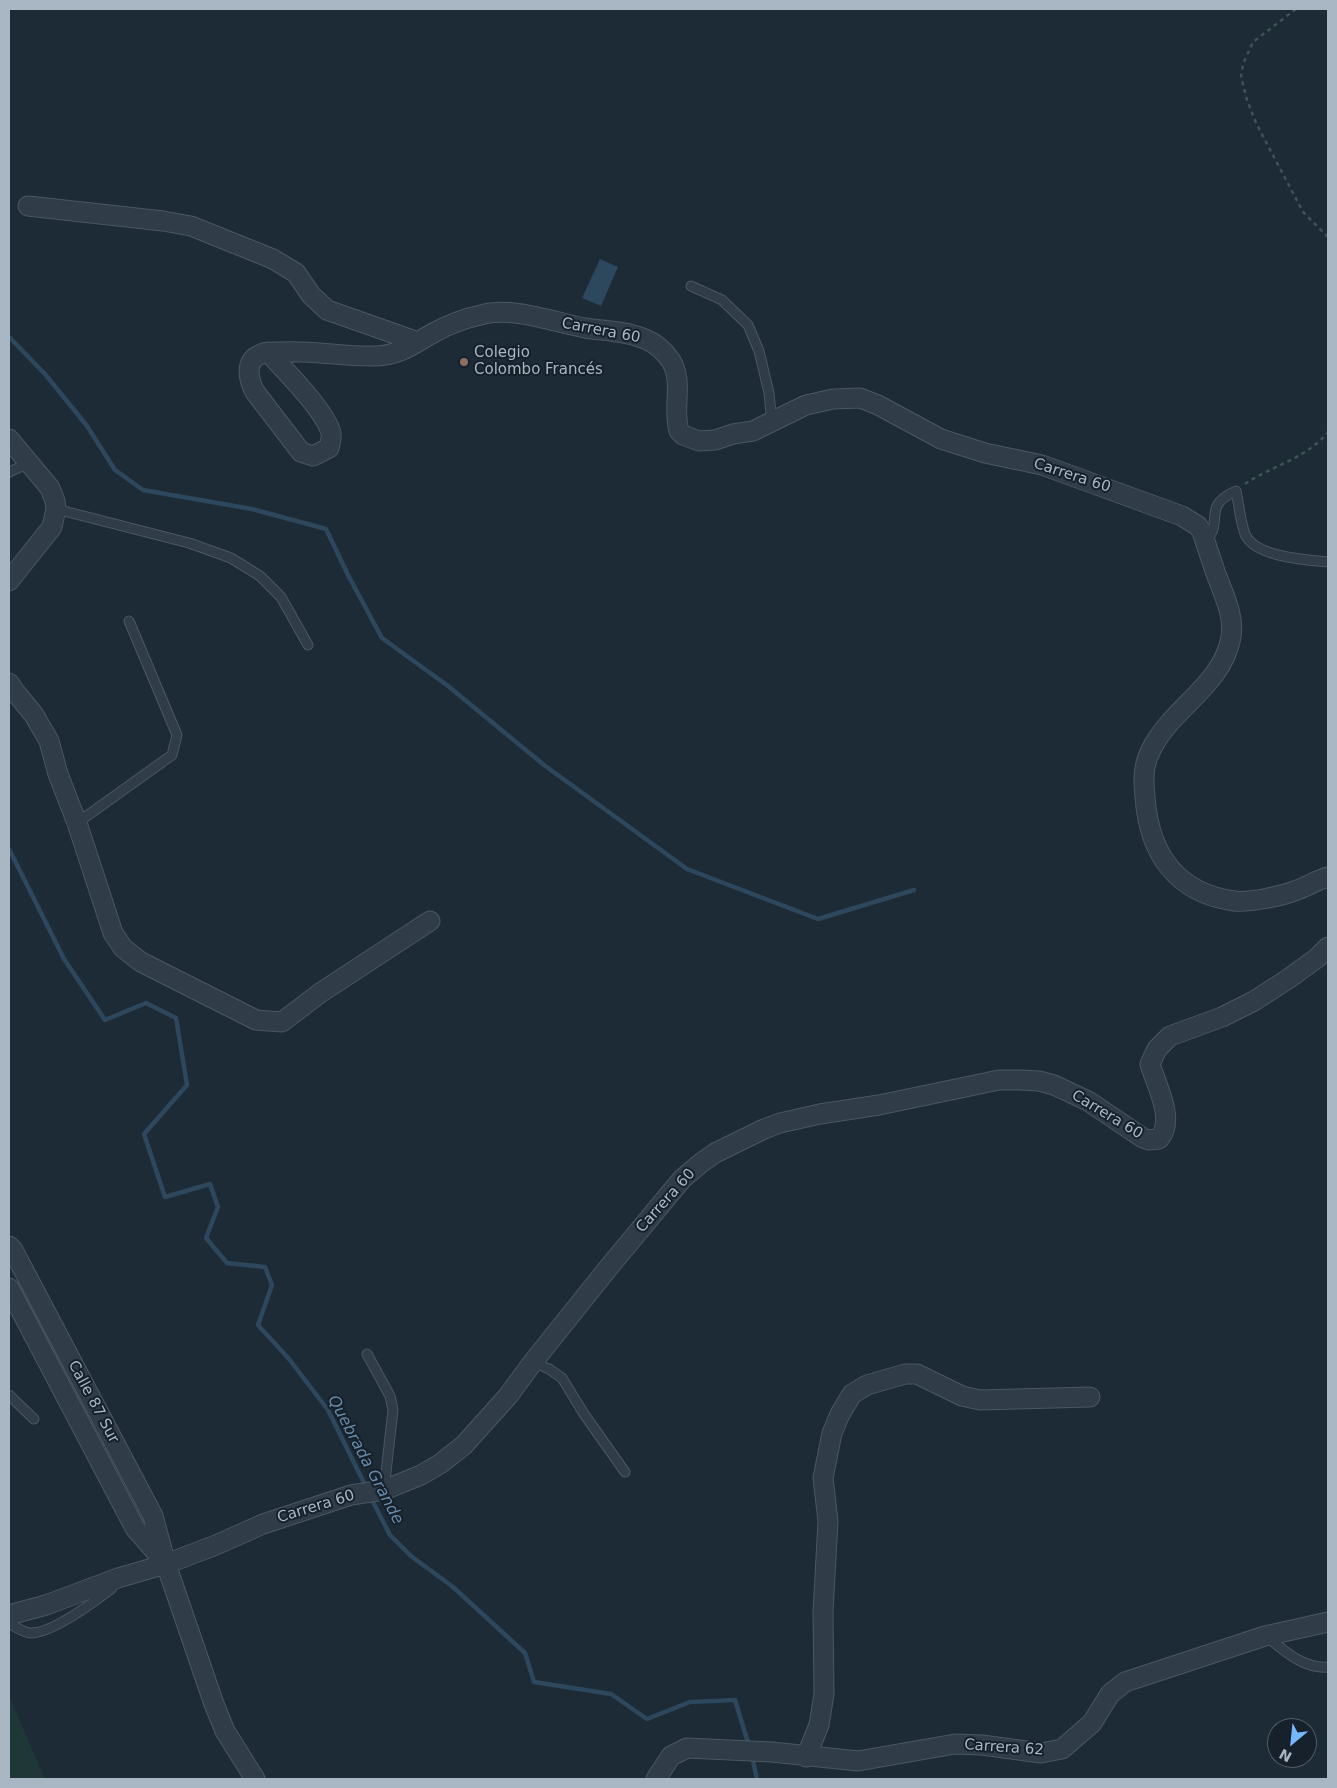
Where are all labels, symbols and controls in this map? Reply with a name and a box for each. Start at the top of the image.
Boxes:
street label: Carrera 60 [560,315,642,347]
place label: Colegio Colombo Francés [474,344,603,379]
marker: Colegio Colombo Francés [458,356,470,368]
street label: Carrera 60 [1031,455,1113,497]
street label: Carrera 60 [1068,1087,1146,1143]
street label: Carrera 60 [633,1165,699,1237]
street label: Calle 87 Sur [64,1358,122,1446]
water label: Quebrada Grande [323,1392,407,1528]
street label: Carrera 60 [275,1487,357,1527]
north arrow [1267,1718,1317,1768]
street label: Carrera 62 [964,1736,1044,1760]
text: N [1276,1746,1294,1765]

